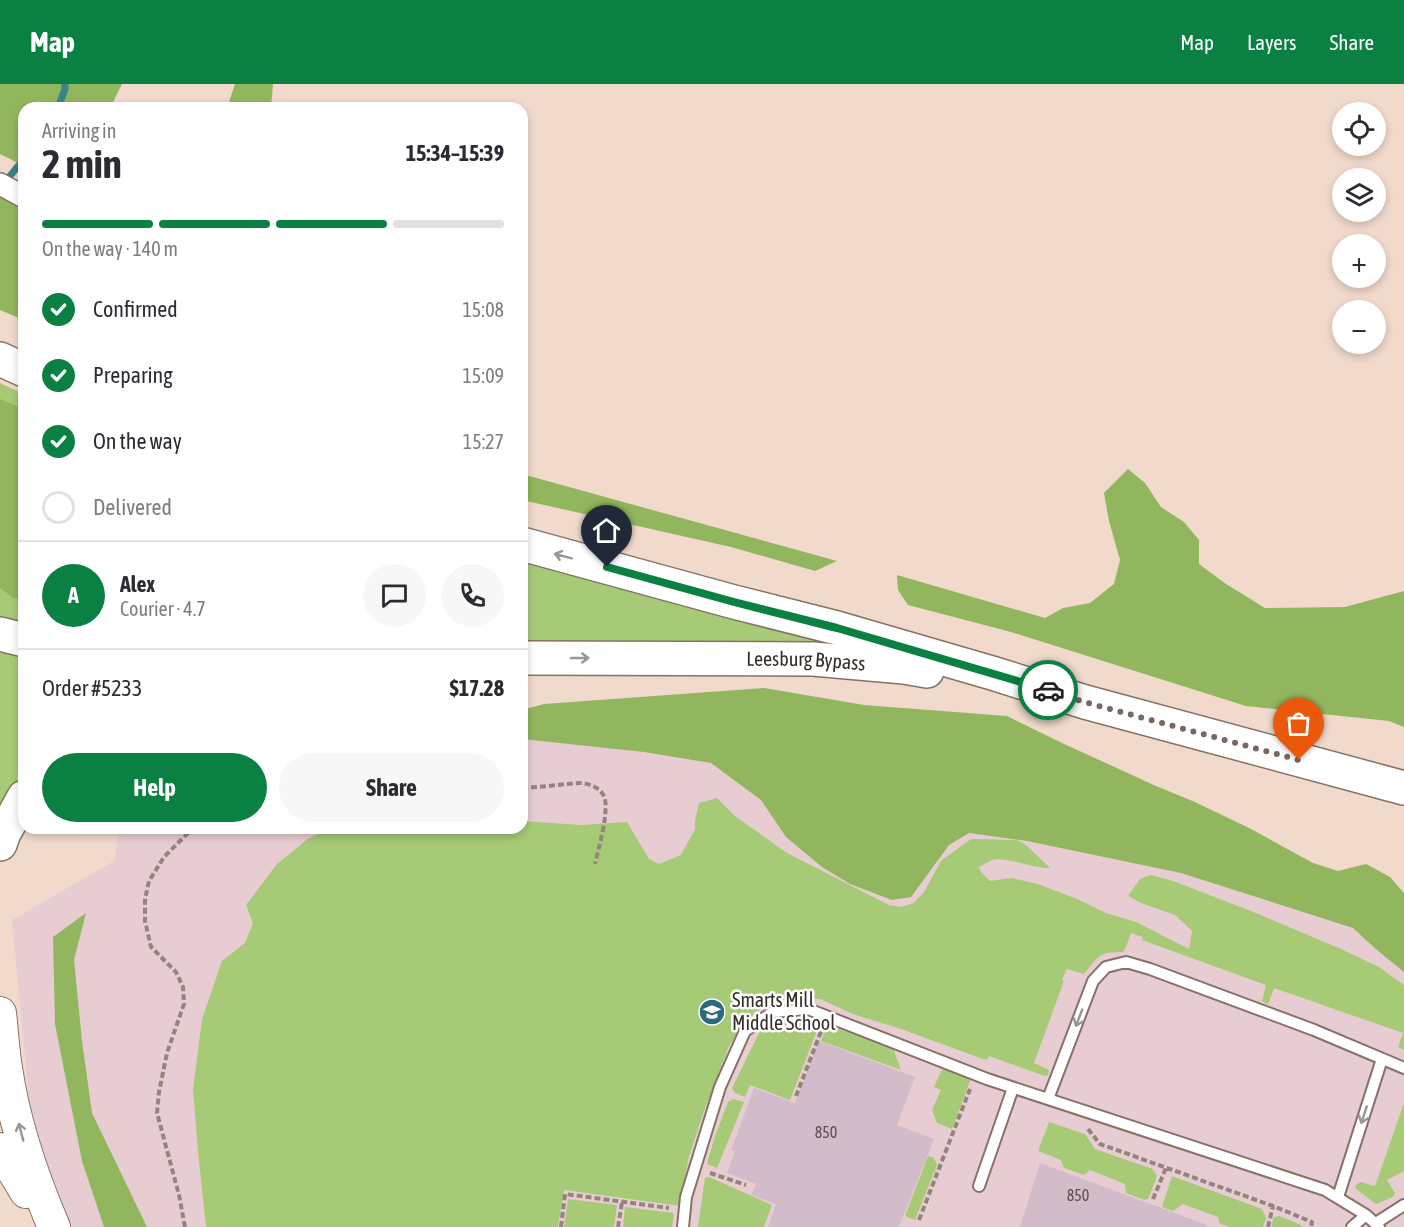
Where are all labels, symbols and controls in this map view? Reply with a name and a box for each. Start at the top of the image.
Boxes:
text: Map [30,26,75,58]
text: Map [1180,30,1214,54]
text: Layers [1247,30,1297,54]
text: Share [1330,30,1374,54]
map controls [1332,102,1386,354]
button: locate [1332,102,1386,156]
text: Arriving in [42,119,116,142]
text: 15:34–15:39 [406,140,504,166]
text: 2 min [42,142,122,186]
button: layers [1332,168,1386,222]
button: + [1332,234,1386,288]
text: On the way · 140 m [42,237,178,260]
icon: check [42,293,75,326]
text: Confirmed [93,296,178,322]
text: 15:08 [462,298,504,321]
button: − [1332,300,1386,354]
icon: check [42,359,75,392]
text: Preparing [93,362,173,388]
text: 15:09 [462,364,504,387]
icon: check [42,425,75,458]
text: On the way [93,428,182,454]
text: 15:27 [463,430,504,453]
text: Delivered [93,494,172,520]
pin [581,505,632,567]
icon: home [590,514,623,547]
one-way arrow [554,549,573,561]
button: chat [363,564,426,627]
button: phone [441,564,504,627]
text: Alex [120,571,155,597]
text: A [68,582,79,608]
text: Courier · 4.7 [120,597,206,620]
street label: Leesburg Bypass [746,647,867,675]
one-way arrow [570,652,590,664]
courier [1018,660,1078,720]
icon: car [1032,674,1065,707]
text: Order #5233 [42,675,142,701]
text: $17.28 [449,675,504,701]
pin [1273,698,1324,760]
icon: bag [1282,707,1315,740]
button: Help [42,753,267,822]
button: Share [279,753,504,822]
place label: Smarts Mill Middle School [732,988,836,1034]
school or university icon: Smarts Mill Middle School [697,997,727,1027]
one-way arrow [1072,1008,1083,1027]
one-way arrow [1358,1105,1369,1124]
one-way arrow [14,1123,26,1142]
house number: 850 [815,1123,837,1141]
house number: 850 [1067,1186,1089,1204]

